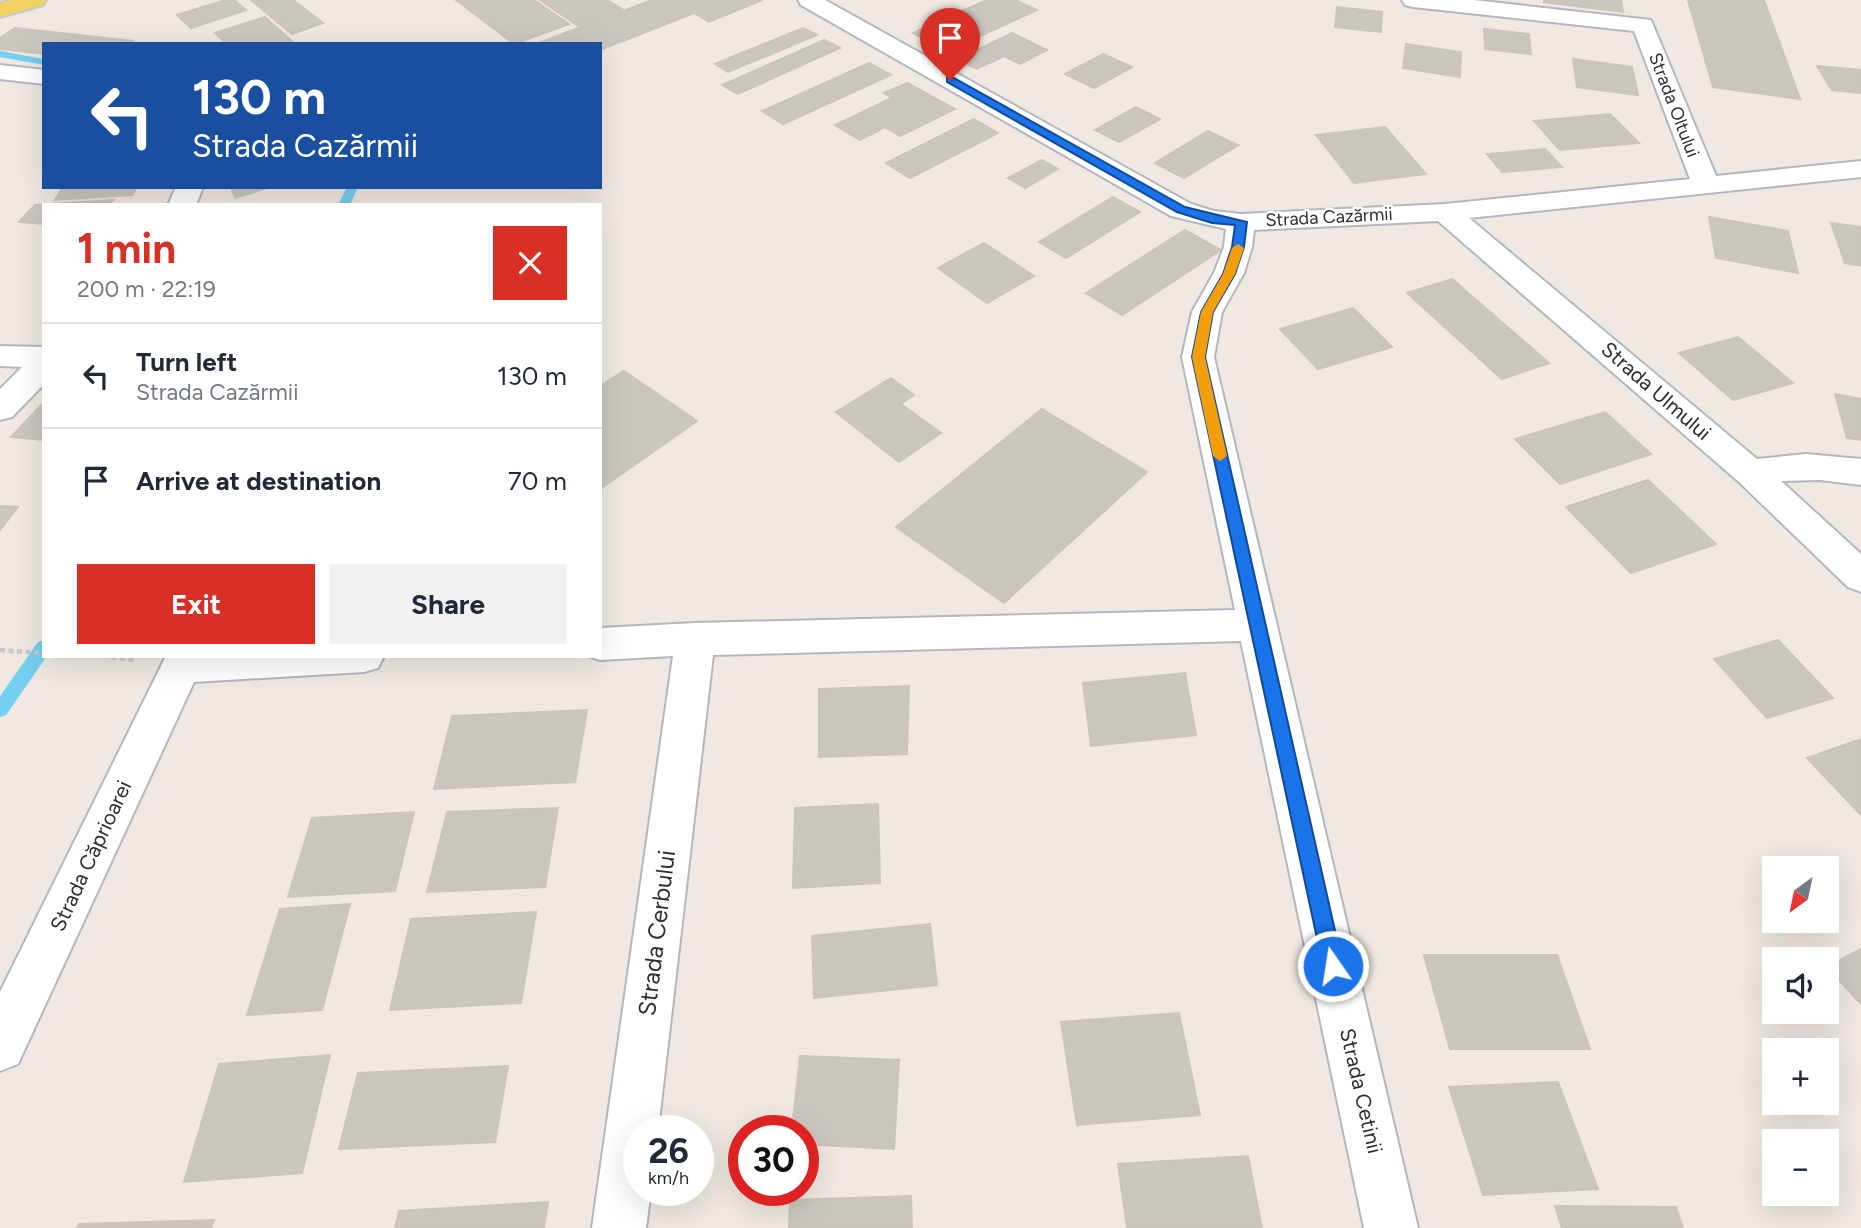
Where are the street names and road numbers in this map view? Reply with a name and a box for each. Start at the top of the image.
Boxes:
street label: Strada Oltului [1644,50,1704,160]
street label: Strada Cazărmii [1265,203,1393,231]
street label: Strada Ulmului [1596,336,1716,445]
street label: Strada Căprioarei [45,776,136,935]
street label: Strada Cerbului [632,848,681,1017]
street label: Strada Cetinii [1335,1026,1388,1156]

